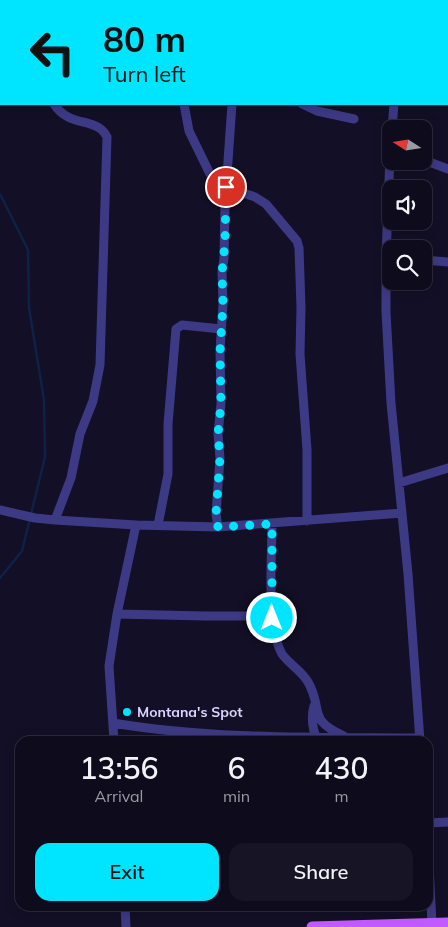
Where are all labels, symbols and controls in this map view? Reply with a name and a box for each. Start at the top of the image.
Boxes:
text: 80 m [103,17,186,61]
icon: left [20,20,85,85]
text: Turn left [103,60,186,88]
north arrow [382,120,432,170]
map controls [382,120,432,290]
pin [205,166,247,208]
icon: arrive [212,173,240,201]
button: sound [382,180,432,230]
button: search [382,240,432,290]
position arrow [245,591,297,643]
place label: Montana's Spot [137,703,243,721]
marker: Montana's Spot [121,706,133,718]
text: 13:56 [79,749,159,787]
text: 6 [228,749,246,787]
text: 430 [315,749,369,787]
text: Arrival [95,786,143,806]
text: min [223,786,250,806]
text: m [335,786,349,806]
button: Exit [35,843,219,901]
button: Share [229,843,413,901]

